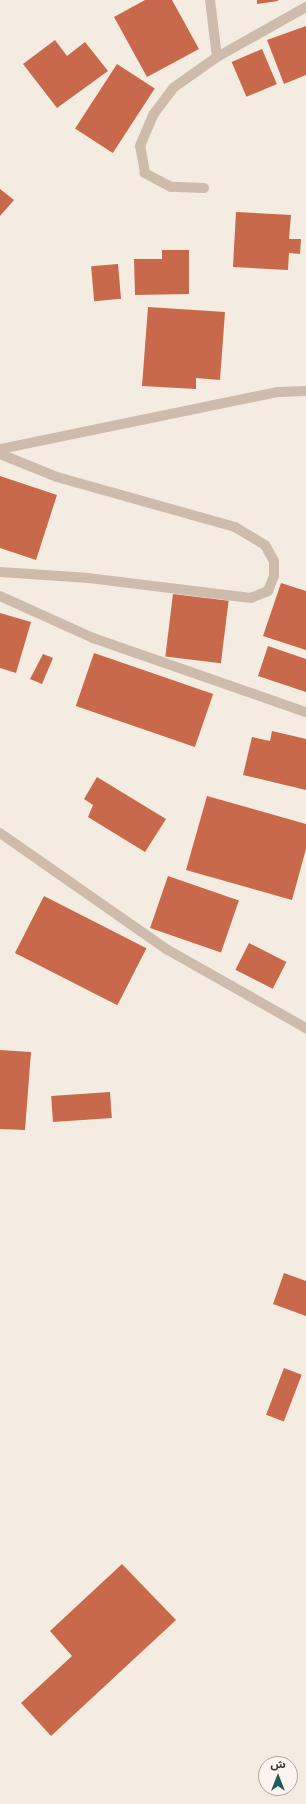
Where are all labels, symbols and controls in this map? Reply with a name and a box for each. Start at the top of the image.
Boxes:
north arrow [258,1756,298,1796]
text: ش [270,1758,286,1771]

